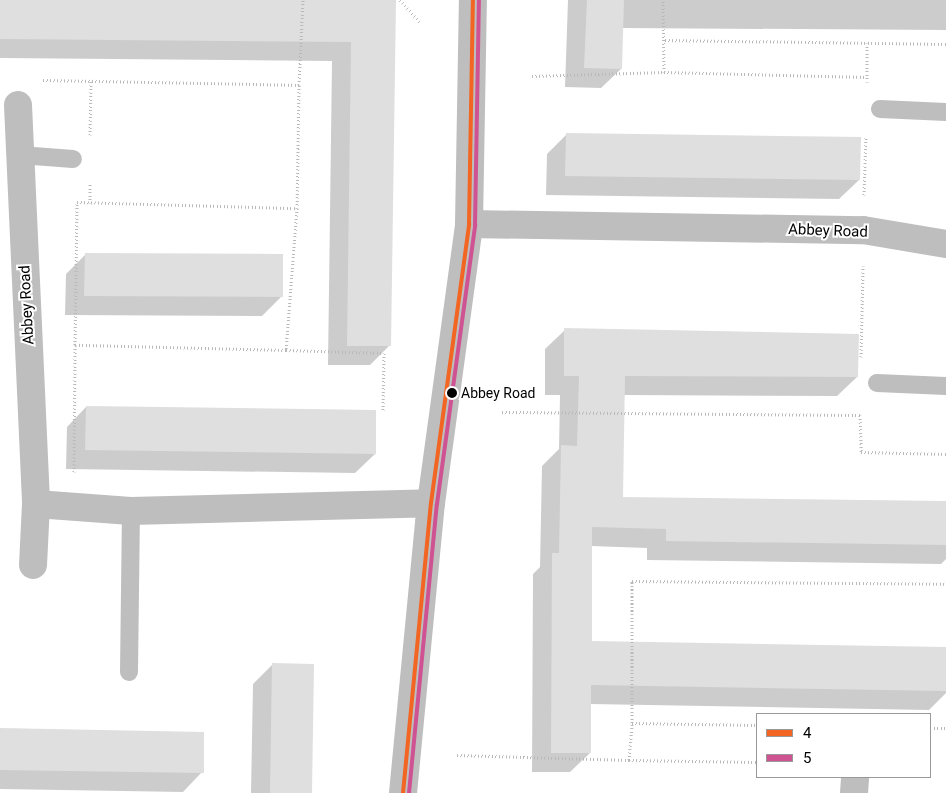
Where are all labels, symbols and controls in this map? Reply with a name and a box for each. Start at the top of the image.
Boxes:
street label: Abbey Road [788,221,868,241]
street label: Abbey Road [16,265,38,345]
place label: Abbey Road [461,385,535,401]
marker: Abbey Road [447,388,457,398]
legend [756,713,931,778]
text: 4 [803,724,811,742]
text: 5 [803,749,811,767]

